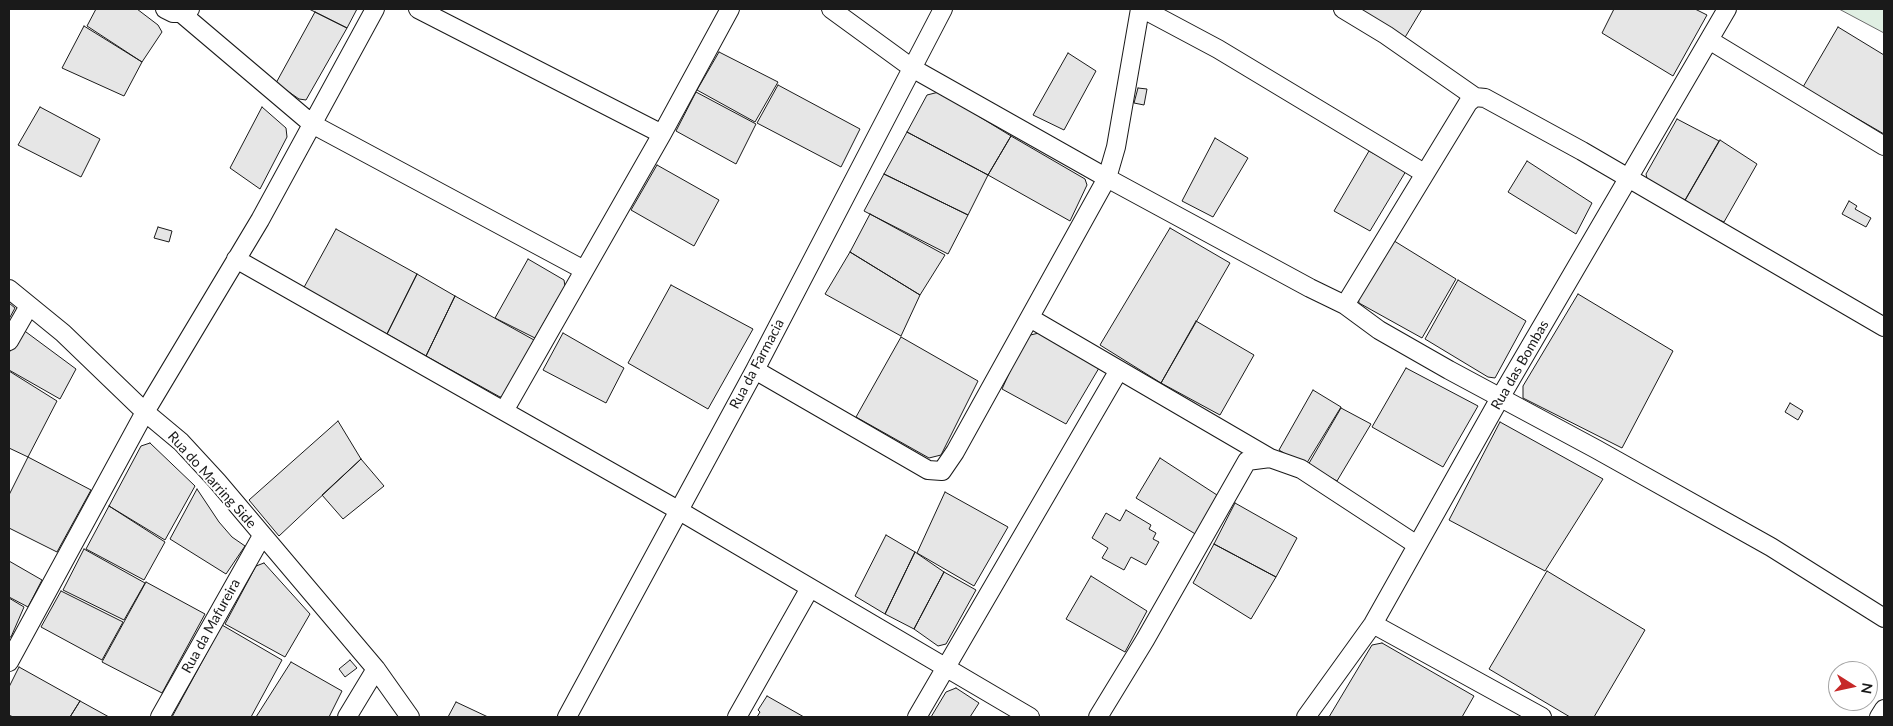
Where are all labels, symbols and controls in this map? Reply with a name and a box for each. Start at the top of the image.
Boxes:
street label: Rua da Farmacia [726,316,788,412]
street label: Rua das Bombas [1488,317,1552,413]
street label: Rua do Marring Side [164,428,260,532]
street label: Rua da Mafureira [178,576,244,676]
north arrow [1828,661,1878,711]
text: N [1858,682,1877,695]

